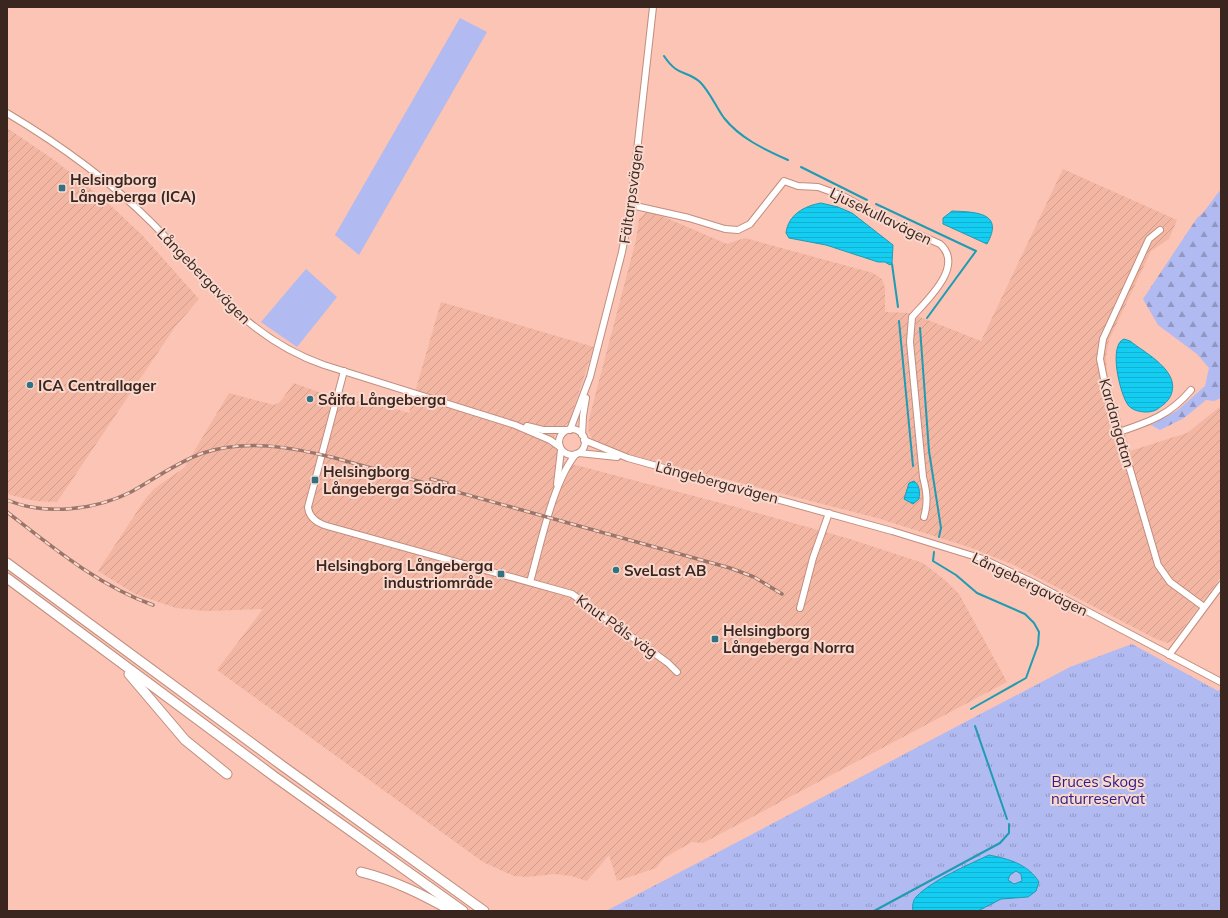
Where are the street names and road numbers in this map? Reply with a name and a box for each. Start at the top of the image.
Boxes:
street label: Fältarpsvägen [615,143,647,245]
street label: Ljusekullavägen [827,183,935,249]
street label: Långebergavägen [153,224,255,328]
street label: Kardangatan [1095,376,1139,470]
street label: Långebergavägen [653,456,781,508]
street label: Långebergavägen [969,548,1091,620]
street label: Knut Påls väg [573,590,661,662]

